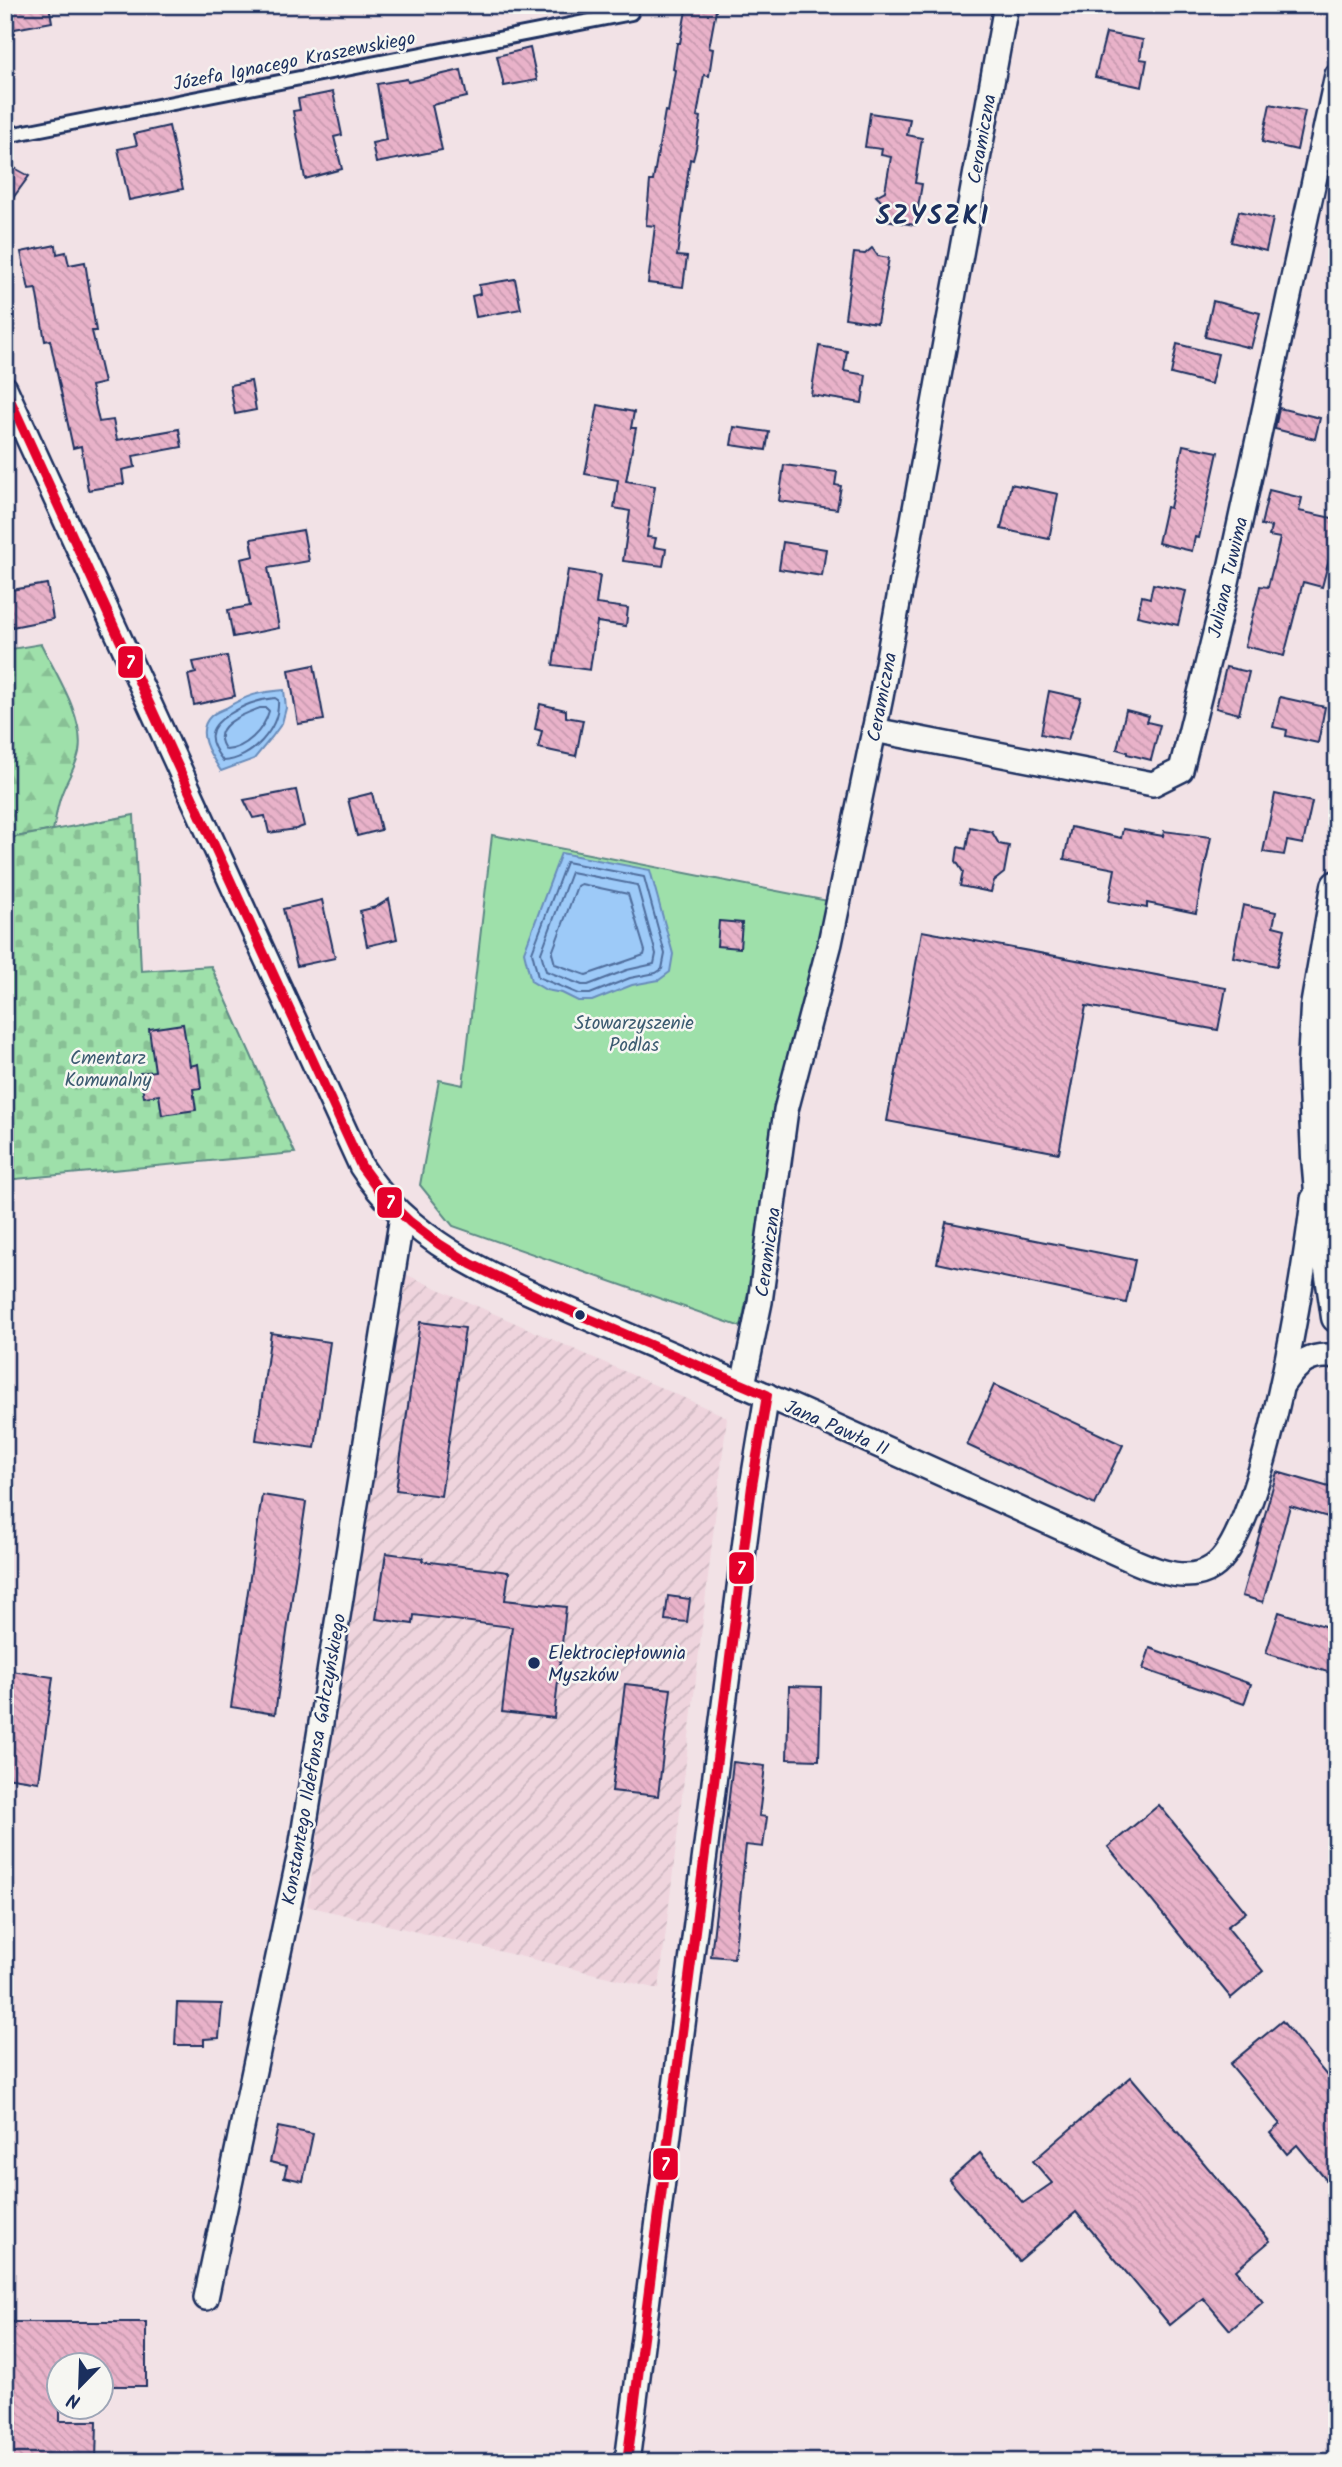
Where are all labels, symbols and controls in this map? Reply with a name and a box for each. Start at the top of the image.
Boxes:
street label: Józefa Ignacego Kraszewskiego [171,24,418,100]
street label: Ceramiczna [960,92,1006,187]
district label: SZYSZKI [876,196,990,238]
street label: Juliana Tuwima [1200,514,1257,641]
line badge: 7 [117,645,144,679]
text: 7 [126,649,136,679]
street label: Ceramiczna [860,650,906,745]
park label: Stowarzyszenie Podlas [574,1009,694,1061]
park label: Cmentarz Komunalny [65,1044,152,1096]
line badge: 7 [376,1186,403,1219]
text: 7 [386,1189,396,1219]
street label: Ceramiczna [748,1205,790,1299]
unlabelled marker [573,1308,587,1322]
street label: Jana Pawła II [779,1392,893,1465]
line badge: 7 [728,1551,755,1585]
text: 7 [737,1555,747,1585]
street label: Konstantego Ildefonsa Gałczyńskiego [275,1611,355,1908]
place label: Elektrociepłownia Myszków [548,1639,686,1691]
marker: Elektrociepłownia Myszków [526,1655,542,1671]
line badge: 7 [652,2147,679,2181]
text: 7 [661,2151,671,2181]
north arrow [46,2352,116,2422]
text: N [63,2384,86,2416]

